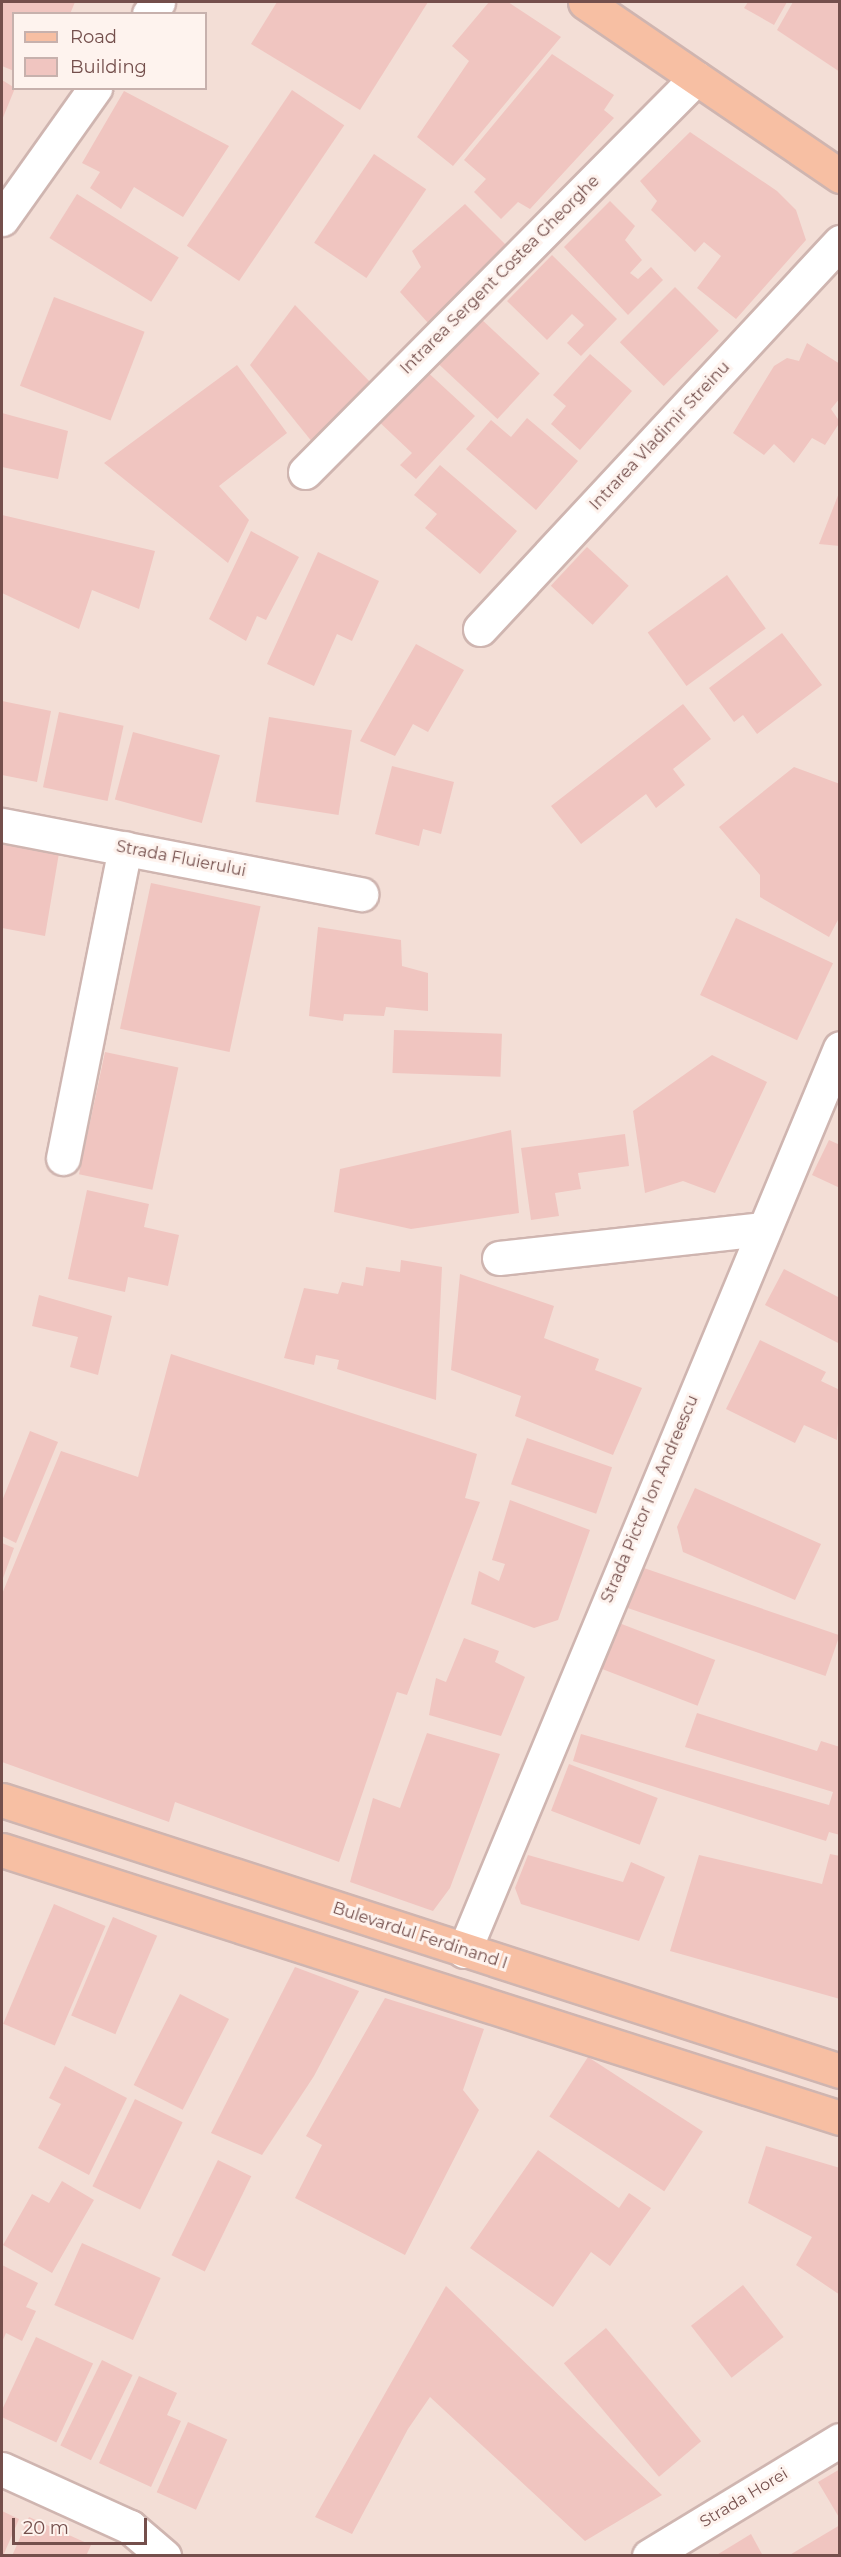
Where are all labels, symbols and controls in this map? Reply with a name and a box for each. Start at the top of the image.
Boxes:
legend [12,12,207,90]
text: Road [70,26,117,48]
text: Building [70,56,147,78]
street label: Intrarea Sergent Costea Gheorghe [397,172,603,378]
street label: Intrarea Vladimir Streinu [586,358,734,514]
street label: Strada Fluierului [115,837,247,881]
street label: Strada Pictor Ion Andreescu [597,1392,703,1606]
street label: Bulevardul Ferdinand I [330,1899,510,1973]
street label: Strada Horei [697,2464,791,2532]
scale bar [15,2506,150,2544]
text: 20 m [23,2517,69,2539]

